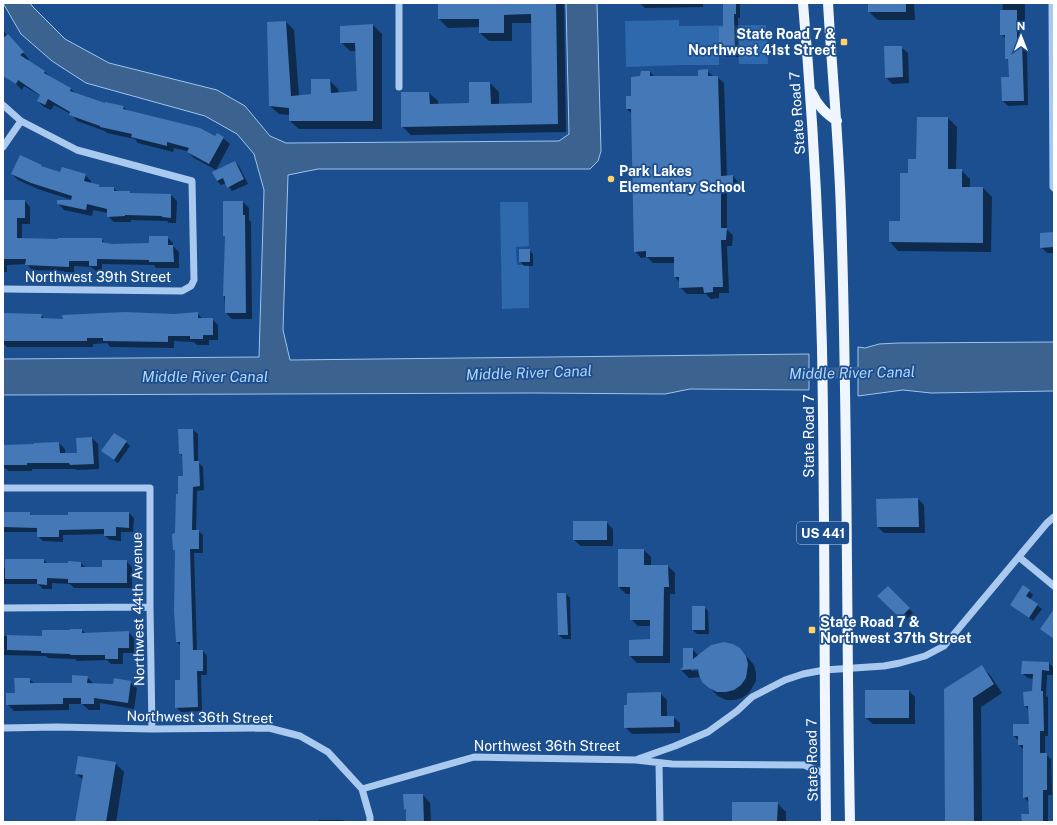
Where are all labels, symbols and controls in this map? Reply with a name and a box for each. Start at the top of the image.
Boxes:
north arrow [1001,16,1041,56]
text: N [1017,20,1025,32]
place label: State Road 7 & Northwest 41st Street [688,26,836,58]
marker: State Road 7 & Northwest 41st Street [839,37,849,47]
street label: State Road 7 [786,71,808,155]
place label: Park Lakes Elementary School [619,163,746,195]
marker: Park Lakes Elementary School [606,174,616,184]
street label: Northwest 39th Street [25,269,171,285]
water label: Middle River Canal [466,362,592,383]
water label: Middle River Canal [789,363,915,382]
water label: Middle River Canal [142,368,268,385]
street label: State Road 7 [801,394,817,478]
road number: US 441 [797,522,849,544]
street label: Northwest 44th Avenue [129,532,147,686]
place label: State Road 7 & Northwest 37th Street [820,614,972,646]
marker: State Road 7 & Northwest 37th Street [807,625,817,635]
street label: Northwest 36th Street [127,708,273,726]
street label: State Road 7 [803,718,821,802]
street label: Northwest 36th Street [474,738,620,754]

